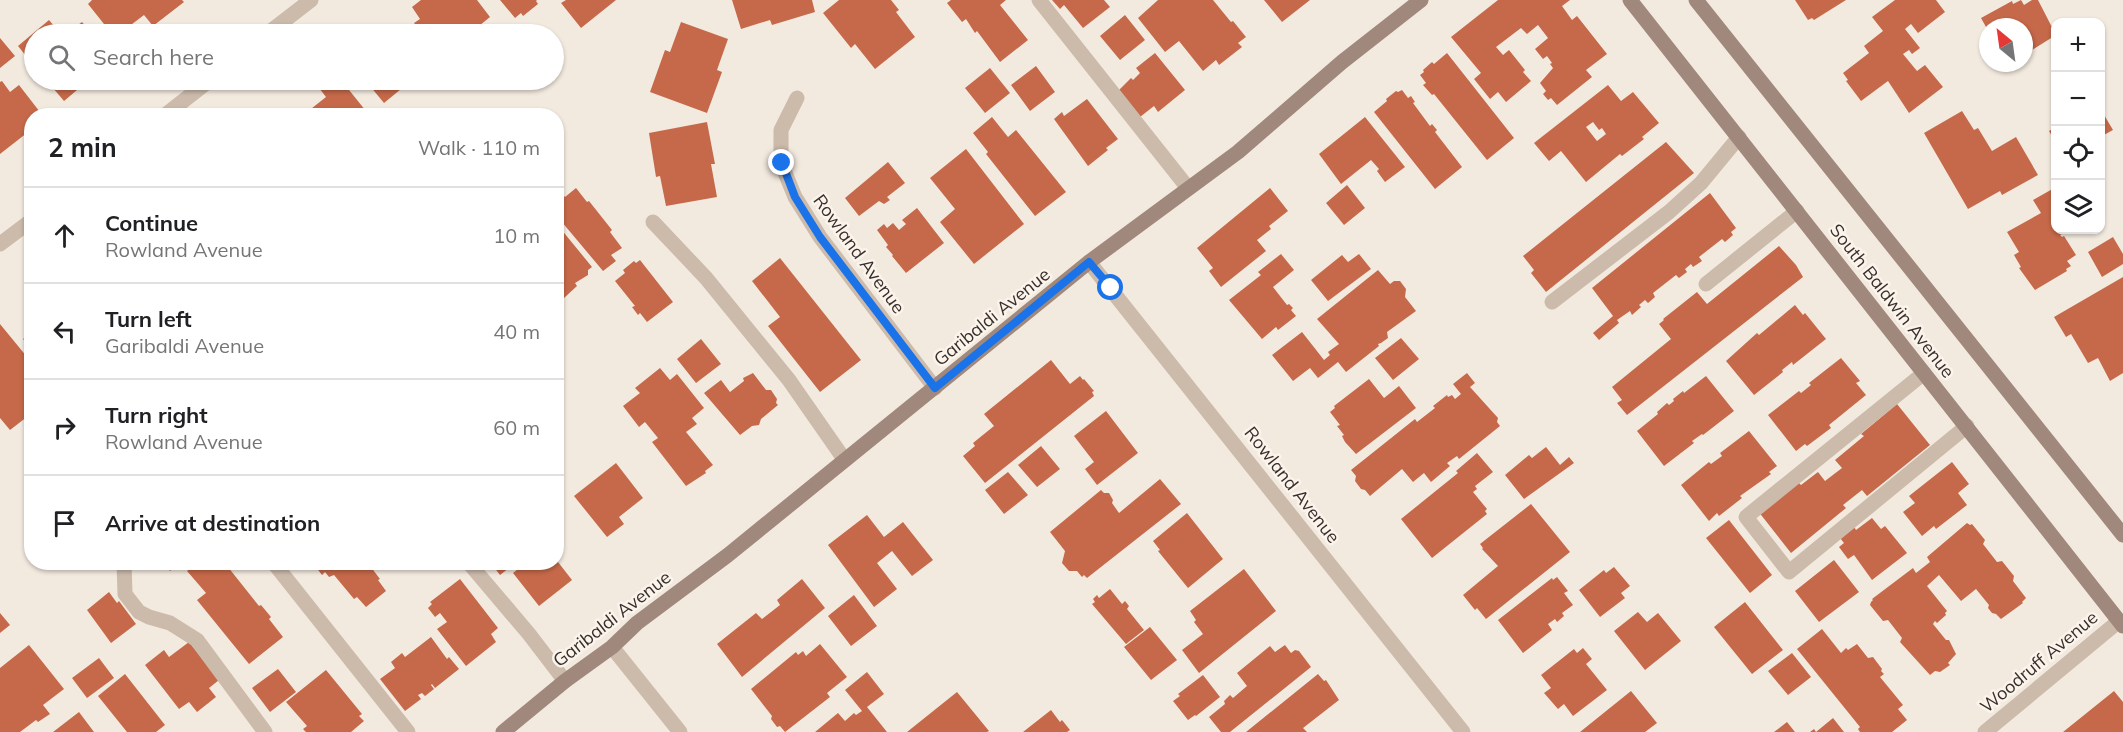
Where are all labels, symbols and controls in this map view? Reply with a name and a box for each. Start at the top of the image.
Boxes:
north arrow [1979,18,2033,72]
map controls [2051,18,2105,234]
button: + [2051,18,2105,72]
search box [24,24,564,90]
icon: search [45,41,78,74]
text: Search here [93,43,214,71]
button: − [2051,72,2105,126]
button: locate [2051,126,2105,180]
text: 2 min [48,131,117,164]
text: Walk · 110 m [418,135,540,160]
route end [768,149,794,175]
button: layers [2051,180,2105,234]
street label: Rowland Avenue [808,190,910,318]
text: Continue [105,209,198,237]
icon: ahead [48,219,81,252]
street label: South Baldwin Avenue [1825,219,1960,382]
text: 10 m [493,223,540,248]
text: Rowland Avenue [105,237,263,262]
street label: Garibaldi Avenue [929,263,1055,371]
route start [1097,274,1123,300]
text: Turn left [105,305,192,333]
icon: left [48,315,81,348]
text: 40 m [493,319,540,344]
text: Garibaldi Avenue [105,333,264,358]
text: Turn right [105,401,208,429]
icon: right [48,411,81,444]
text: 60 m [493,415,540,440]
street label: Rowland Avenue [1240,422,1345,548]
text: Rowland Avenue [105,429,263,454]
icon: arrive [48,507,81,540]
text: Arrive at destination [105,509,320,537]
street label: Garibaldi Avenue [548,565,675,672]
street label: Woodruff Avenue [1975,606,2102,718]

